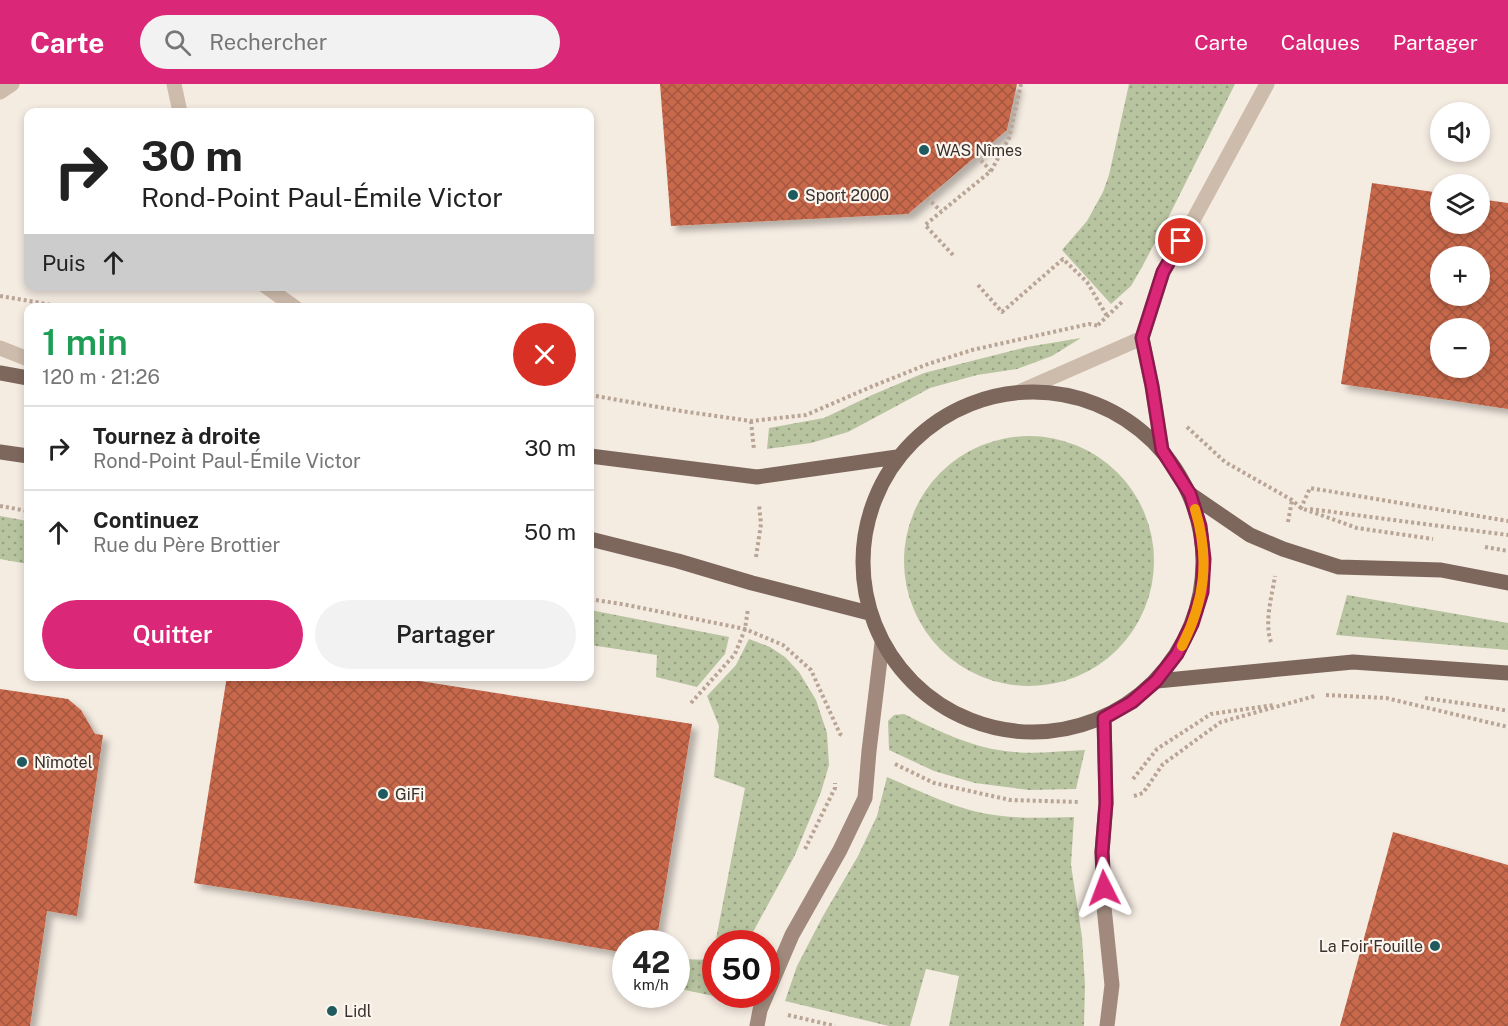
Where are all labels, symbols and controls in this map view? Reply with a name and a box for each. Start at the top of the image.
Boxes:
search box [140,15,560,69]
text: Carte [30,26,104,59]
icon: search [161,26,194,59]
text: Rechercher [209,29,327,55]
text: Carte [1194,30,1248,55]
text: Calques [1281,30,1360,55]
text: Partager [1393,30,1478,55]
map controls [1430,102,1490,378]
button: sound [1430,102,1490,162]
text: 30 m [141,131,243,180]
icon: right [42,132,120,210]
place label: WAS Nîmes [936,141,1022,160]
marker: WAS Nîmes [917,143,931,157]
button: layers [1430,174,1490,234]
text: Rond-Point Paul-Émile Victor [141,181,503,213]
place label: Sport 2000 [805,186,889,205]
marker: Sport 2000 [786,188,800,202]
pin [1155,215,1206,266]
icon: arrive [1164,224,1197,257]
icon: ahead [97,246,130,279]
button: + [1430,246,1490,306]
text: Puis [42,250,85,276]
button: − [1430,318,1490,378]
text: 1 min [42,321,128,363]
button: close [513,323,576,386]
text: 120 m · 21:26 [42,365,160,389]
text: Tournez à droite [93,423,261,449]
icon: right [42,432,75,465]
text: 30 m [524,435,576,461]
text: Rond-Point Paul-Émile Victor [93,449,361,473]
text: Continuez [93,507,199,533]
icon: ahead [42,516,75,549]
text: 50 m [524,519,576,545]
text: Rue du Père Brottier [93,533,280,557]
button: Quitter [42,600,303,669]
button: Partager [315,600,576,669]
place label: Nîmotel [34,753,93,772]
marker: Nîmotel [15,755,29,769]
place label: GiFi [395,785,424,804]
marker: GiFi [376,787,390,801]
position arrow [1072,856,1136,920]
speed limit sign: 50 [702,930,780,1008]
place label: La Foir'Fouille [1319,937,1423,956]
marker: La Foir'Fouille [1428,939,1442,953]
text: 42 [632,944,670,980]
text: km/h [633,976,669,993]
place label: Lidl [344,1002,372,1021]
marker: Lidl [325,1004,339,1018]

